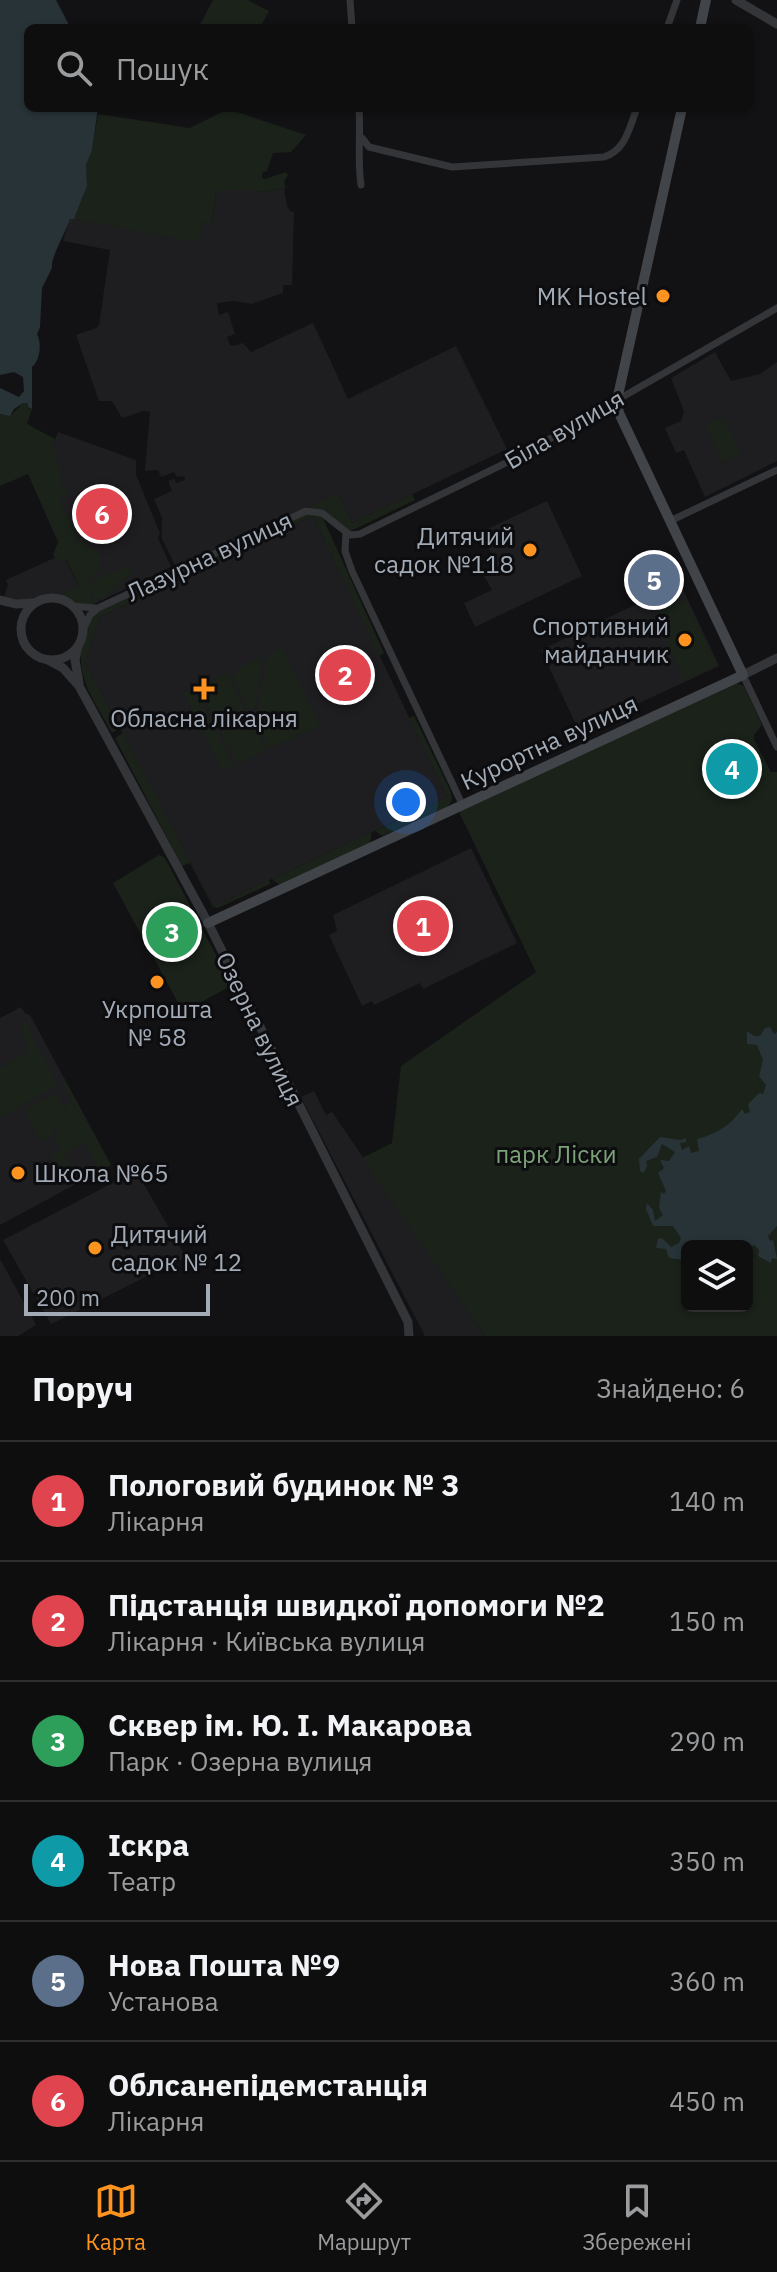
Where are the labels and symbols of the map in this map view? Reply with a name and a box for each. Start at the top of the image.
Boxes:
place label: MK Hostel [537,280,647,312]
marker: MK Hostel [654,287,672,305]
street label: Біла вулиця [498,382,630,476]
pin: 6 [76,484,128,544]
street label: Лазурна вулиця [121,504,297,608]
place label: Дитячий садок №118 [374,520,514,580]
marker: Дитячий садок №118 [521,541,539,559]
pin: 5 [628,550,680,610]
place label: Спортивний майданчик [532,610,669,670]
marker: Спортивний майданчик [676,631,694,649]
pin: 2 [319,645,371,705]
marker: Обласна лікарня [193,678,215,700]
street label: Курортна вулиця [455,687,643,797]
place label: Обласна лікарня [110,702,298,734]
pin: 4 [706,739,758,799]
your location [386,782,426,822]
pin: 1 [397,896,449,956]
pin: 3 [146,902,198,962]
street label: Озерна вулиця [209,946,311,1112]
marker: Укрпошта № 58 [148,973,166,991]
place label: Укрпошта № 58 [102,993,213,1053]
park label: парк Ліски [495,1138,617,1170]
place label: Школа №65 [34,1157,169,1189]
marker: Школа №65 [9,1164,27,1182]
place label: Дитячий садок № 12 [111,1218,242,1278]
marker: Дитячий садок № 12 [86,1239,104,1257]
scale bar [24,1280,210,1316]

